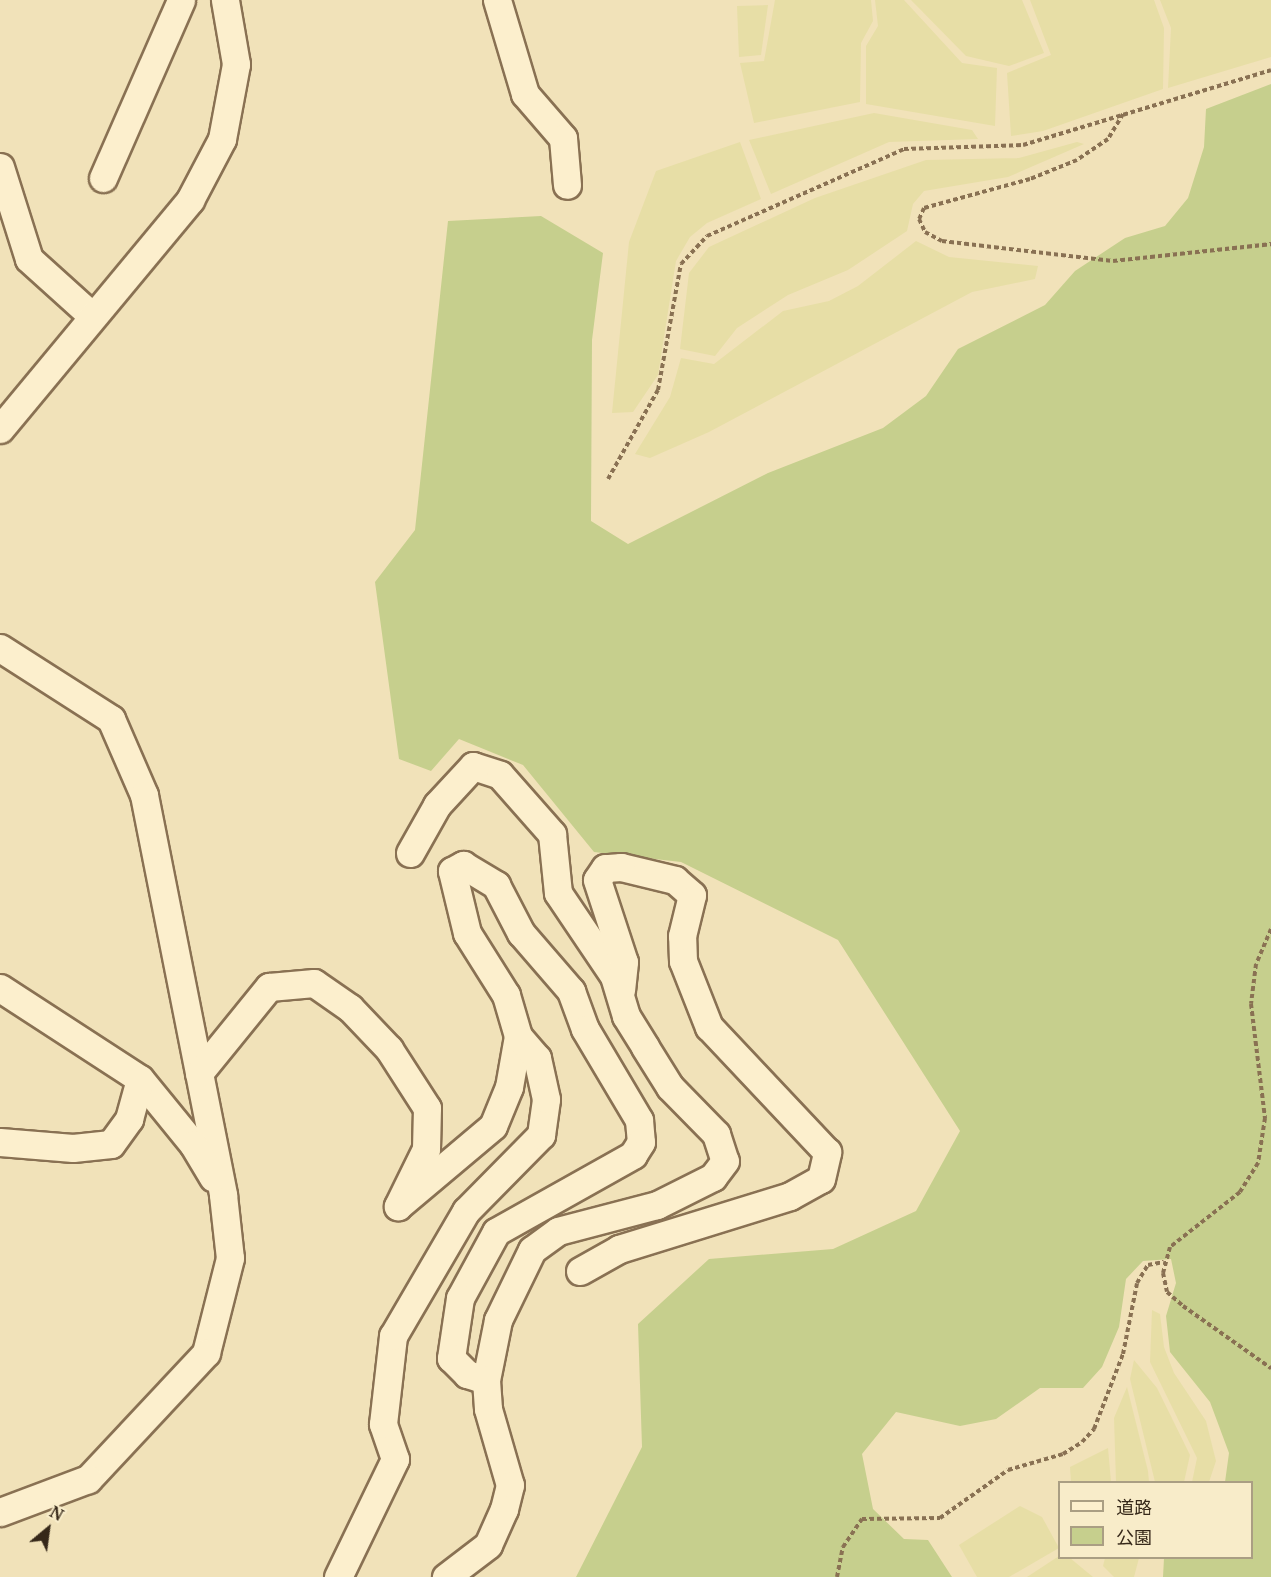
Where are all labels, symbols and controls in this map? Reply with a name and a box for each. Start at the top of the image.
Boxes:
legend [1058,1481,1253,1559]
text: 道路 [1116,1495,1152,1519]
north arrow [18,1499,78,1559]
text: N [46,1501,68,1526]
text: 公園 [1116,1525,1152,1549]

